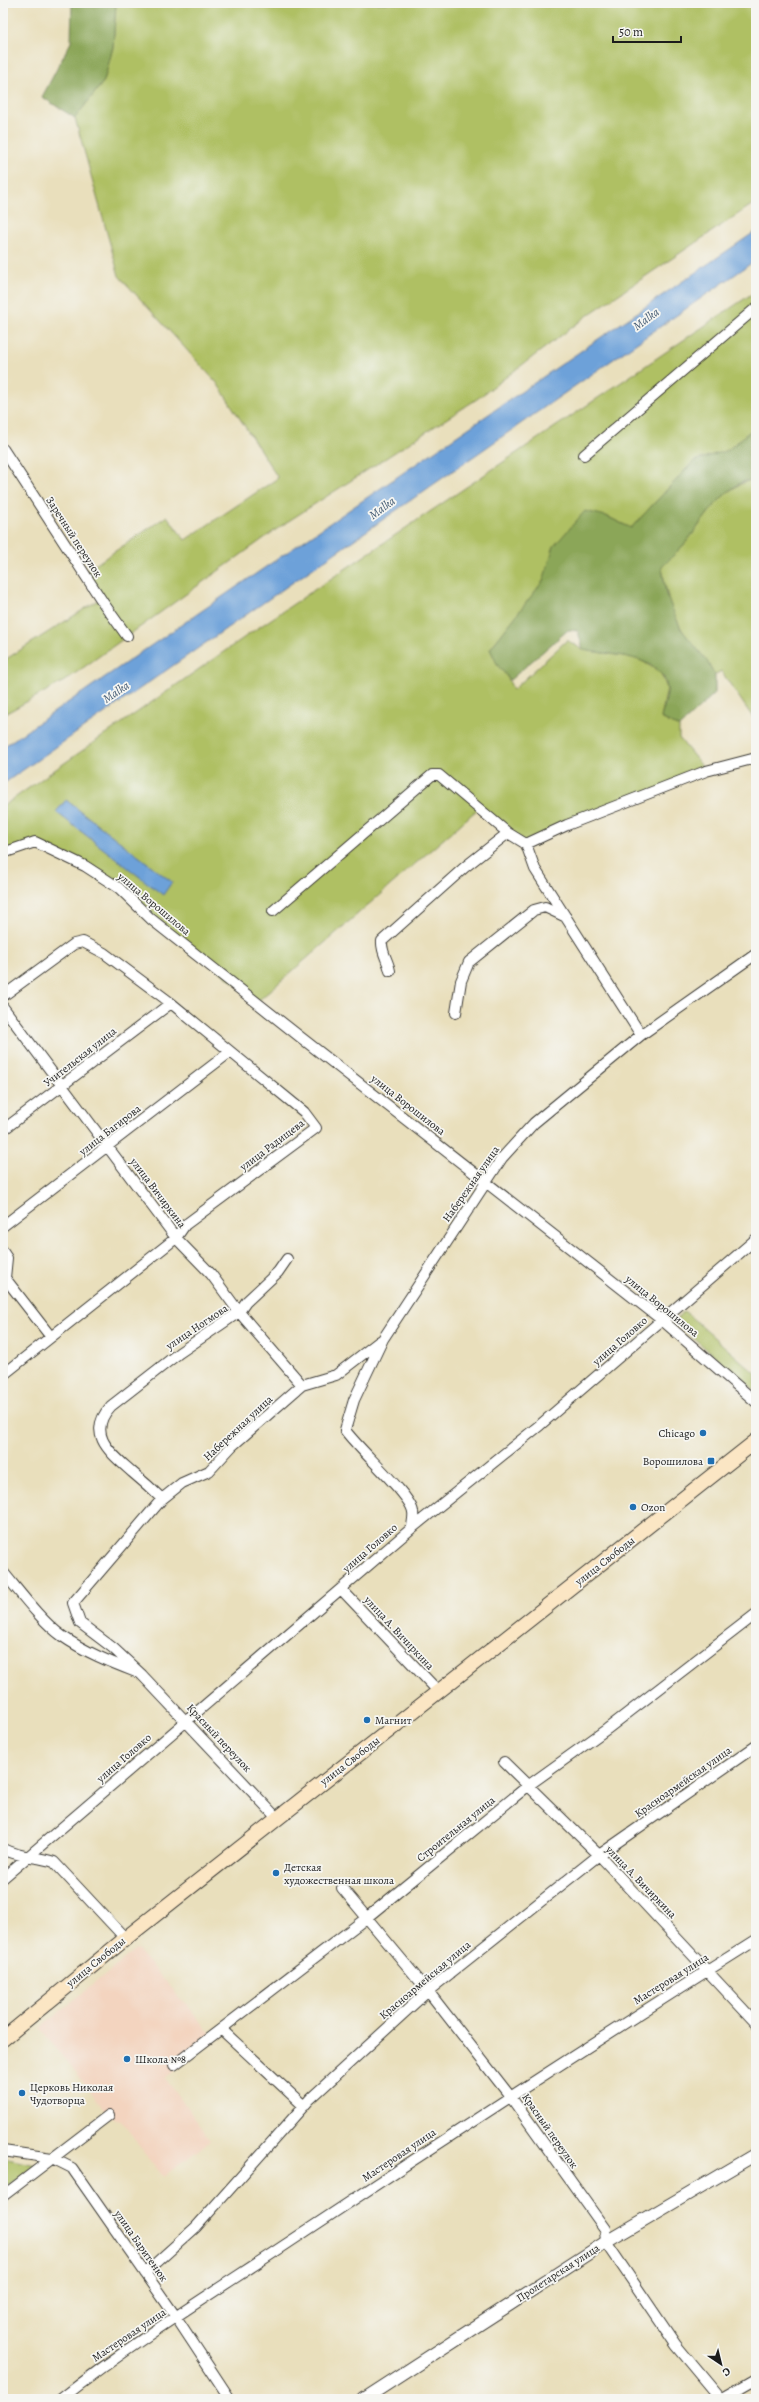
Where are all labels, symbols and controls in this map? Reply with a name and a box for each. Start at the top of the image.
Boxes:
scale bar [613,18,681,44]
text: 50 m [619,24,643,40]
water label: Malka [630,304,663,334]
water label: Malka [366,493,399,523]
street label: Заречный переулок [42,494,106,580]
water label: Malka [100,677,133,707]
street label: улица Ворошилова [114,869,194,939]
street label: Учительская улица [40,1023,120,1090]
street label: улица Ворошилова [367,1071,449,1139]
street label: улица Багирова [75,1101,145,1159]
street label: улица Радищева [236,1115,308,1175]
street label: Набережная улица [439,1142,503,1225]
street label: улица Вичиркина [126,1154,190,1232]
street label: улица Ворошилова [621,1271,703,1341]
street label: улица Ногмова [162,1300,232,1354]
street label: улица Головко [589,1313,651,1370]
street label: Набережная улица [200,1391,277,1464]
place label: Chicago [658,1426,696,1441]
marker: Chicago [698,1428,708,1438]
place label: Ворошилова [643,1454,704,1469]
marker: Ворошилова [706,1456,716,1466]
place label: Ozon [641,1500,665,1515]
marker: Ozon [628,1502,638,1512]
street label: улица Головко [339,1520,401,1577]
street label: улица Свободы [571,1533,638,1590]
street label: улица А. Вичиркина [360,1592,438,1674]
street label: Красный переулок [183,1700,255,1776]
place label: Магнит [375,1713,412,1728]
marker: Магнит [362,1715,372,1725]
street label: улица Головко [93,1730,155,1787]
street label: улица Свободы [316,1733,383,1790]
street label: Красноармейская улица [632,1742,735,1821]
street label: Строительная улица [414,1792,499,1865]
street label: улица А. Вичиркина [602,1842,680,1922]
place label: Детская художественная школа [284,1860,395,1888]
marker: Детская художественная школа [271,1868,281,1878]
street label: улица Свободы [63,1934,129,1991]
street label: Красноармейская улица [376,1937,475,2023]
street label: Мастеровая улица [630,1949,712,2008]
place label: Школа №8 [135,2052,186,2067]
marker: Школа №8 [122,2054,132,2064]
place label: Церковь Николая Чудотворца [30,2080,113,2108]
marker: Церковь Николая Чудотворца [17,2088,27,2098]
street label: Красный переулок [518,2090,582,2172]
street label: Мастеровая улица [359,2124,440,2185]
street label: улица Баритенюк [110,2206,171,2285]
street label: Пролетарская улица [514,2240,603,2306]
street label: Мастеровая улица [89,2304,170,2365]
north arrow [701,2344,741,2384]
text: С [719,2364,734,2380]

